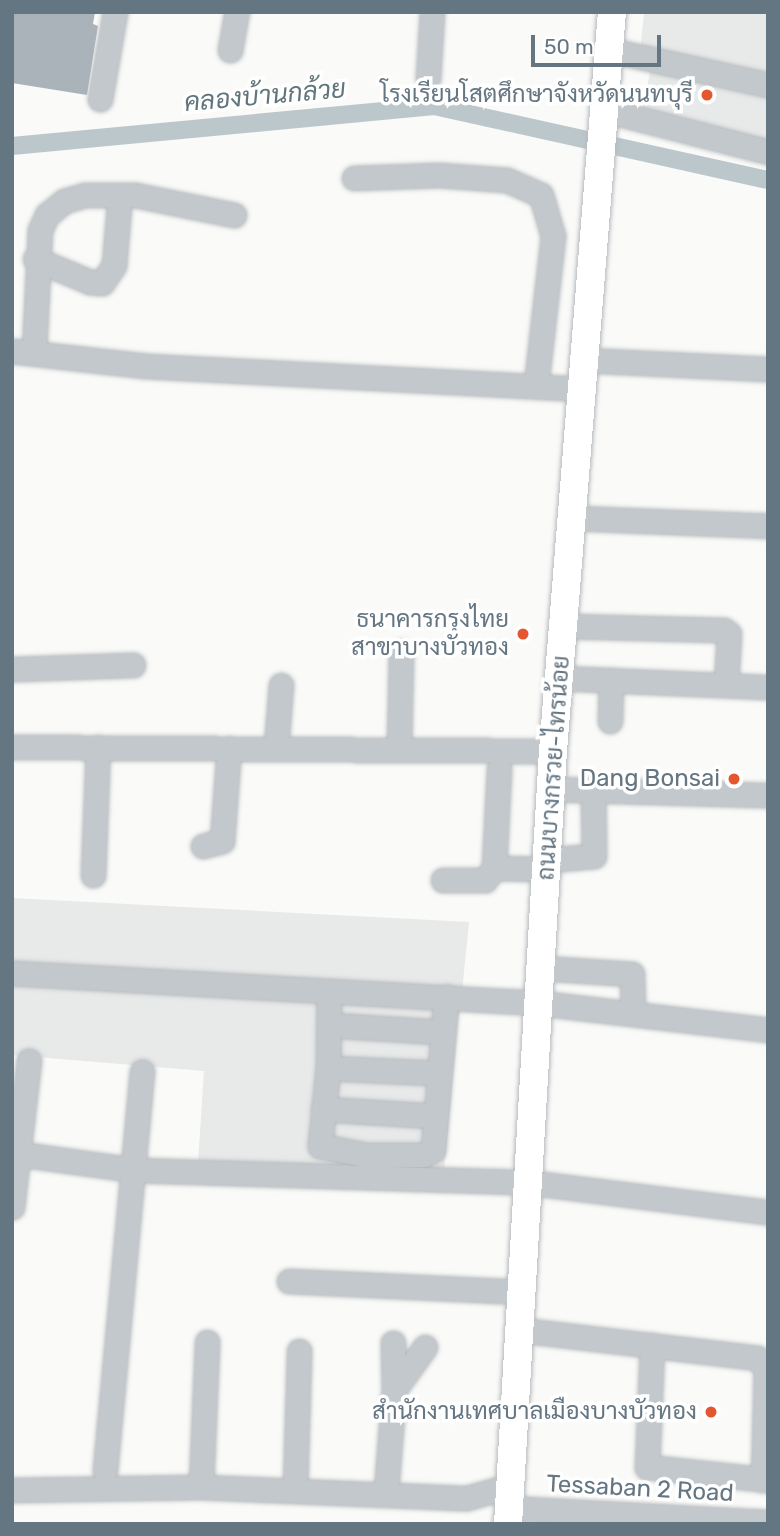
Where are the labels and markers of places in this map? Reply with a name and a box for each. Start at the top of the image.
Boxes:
place label: โรงเรียนโสตศึกษาจังหวัดนนทบุรี [380,81,693,109]
marker: โรงเรียนโสตศึกษาจังหวัดนนทบุรี [699,87,715,103]
place label: ธนาคารกรุงไทย สาขาบางบัวทอง [351,606,509,662]
marker: ธนาคารกรุงไทย สาขาบางบัวทอง [515,626,531,642]
place label: Dang Bonsai [580,765,720,793]
marker: Dang Bonsai [726,771,742,787]
place label: สำนักงานเทศบาลเมืองบางบัวทอง [372,1398,697,1426]
marker: สำนักงานเทศบาลเมืองบางบัวทอง [703,1404,719,1420]

